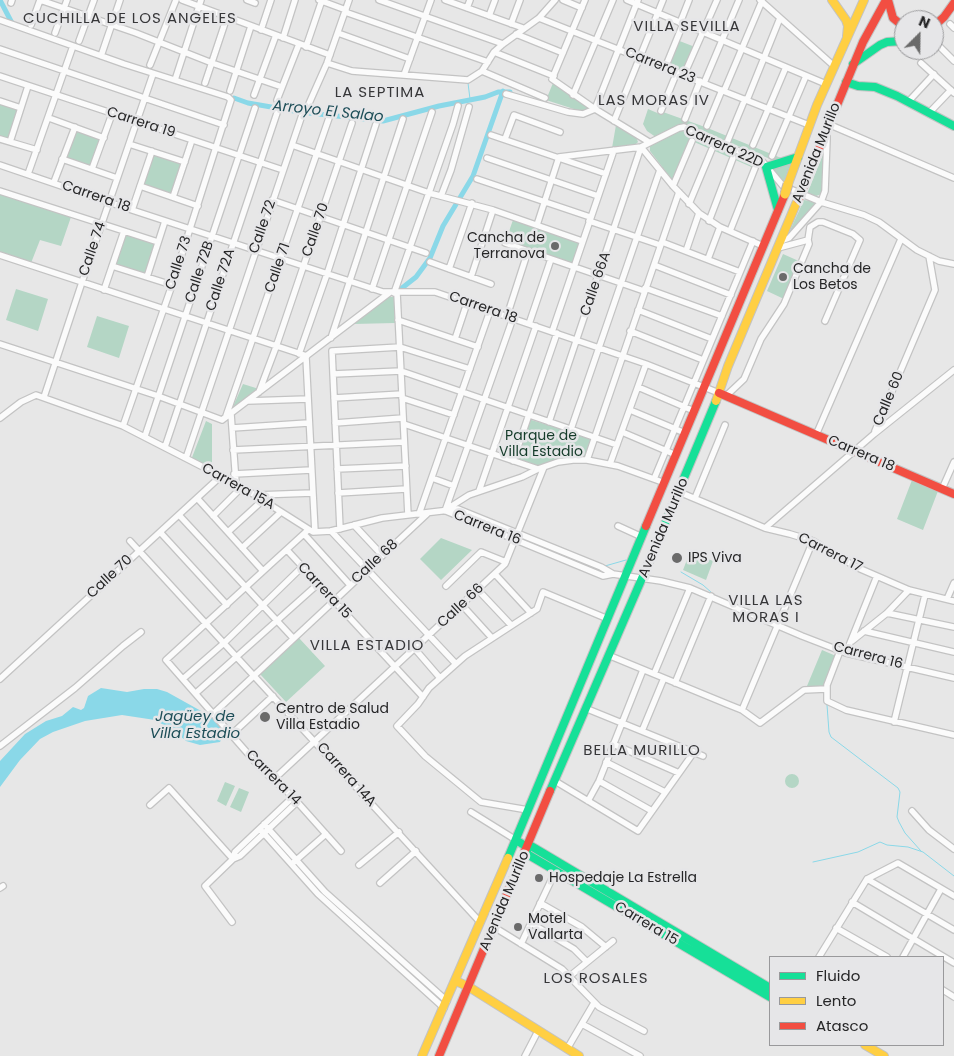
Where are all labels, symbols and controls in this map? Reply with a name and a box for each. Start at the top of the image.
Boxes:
district label: CUCHILLA DE LOS ANGELES [20,10,240,28]
north arrow [894,10,944,60]
text: N [916,11,933,33]
district label: VILLA SEVILLA [632,18,742,36]
street label: Carrera 23 [622,44,698,88]
district label: LA SEPTIMA [333,84,427,102]
district label: LAS MORAS IV [597,92,711,110]
water label: Arroyo El Salao [272,97,384,127]
street label: Avenida Murillo [789,100,845,206]
street label: Carrera 19 [105,104,177,142]
street label: Carrera 22D [682,122,766,172]
street label: Carrera 18 [60,177,132,217]
street label: Calle 72 [246,198,280,256]
street label: Calle 70 [299,201,333,259]
street label: Calle 74 [76,220,110,278]
place label: Cancha de Terranova [467,230,545,262]
street label: Calle 73 [162,234,196,292]
street label: Calle 72B [182,239,218,305]
marker: Cancha de Terranova [549,240,561,252]
street label: Calle 71 [262,241,294,295]
street label: Calle 72A [203,247,239,313]
street label: Calle 66A [577,250,615,318]
place label: Cancha de Los Betos [793,261,871,294]
marker: Cancha de Los Betos [777,271,789,283]
street label: Carrera 18 [447,288,519,328]
street label: Calle 60 [870,369,908,429]
park label: Parque de Villa Estadio [499,428,583,461]
street label: Carrera 18 [825,432,897,476]
street label: Carrera 15A [199,460,277,514]
street label: Avenida Murillo [635,476,693,580]
street label: Carrera 16 [451,507,523,549]
street label: Carrera 17 [795,530,865,576]
street label: Calle 68 [348,536,402,588]
place label: IPS Viva [688,550,742,566]
marker: IPS Viva [670,551,684,565]
street label: Calle 70 [84,552,136,602]
street label: Carrera 15 [294,559,354,623]
street label: Calle 66 [434,580,488,632]
district label: VILLA LAS MORAS I [727,592,805,627]
district label: VILLA ESTADIO [308,637,426,655]
street label: Carrera 16 [831,639,905,673]
place label: Centro de Salud Villa Estadio [276,701,389,734]
water label: Jagüey de Villa Estadio [150,708,240,743]
marker: Centro de Salud Villa Estadio [258,710,272,724]
street label: Carrera 14A [313,739,379,811]
district label: BELLA MURILLO [582,742,702,760]
street label: Carrera 14 [242,747,304,809]
street label: Avenida Murillo [476,849,534,953]
place label: Hospedaje La Estrella [549,870,697,886]
marker: Hospedaje La Estrella [533,872,545,884]
street label: Carrera 15 [611,898,681,950]
place label: Motel Vallarta [528,911,583,944]
marker: Motel Vallarta [512,921,524,933]
legend [769,956,944,1046]
text: Fluido [816,965,860,986]
district label: LOS ROSALES [542,970,650,988]
text: Lento [816,990,856,1011]
text: Atasco [816,1015,868,1036]

